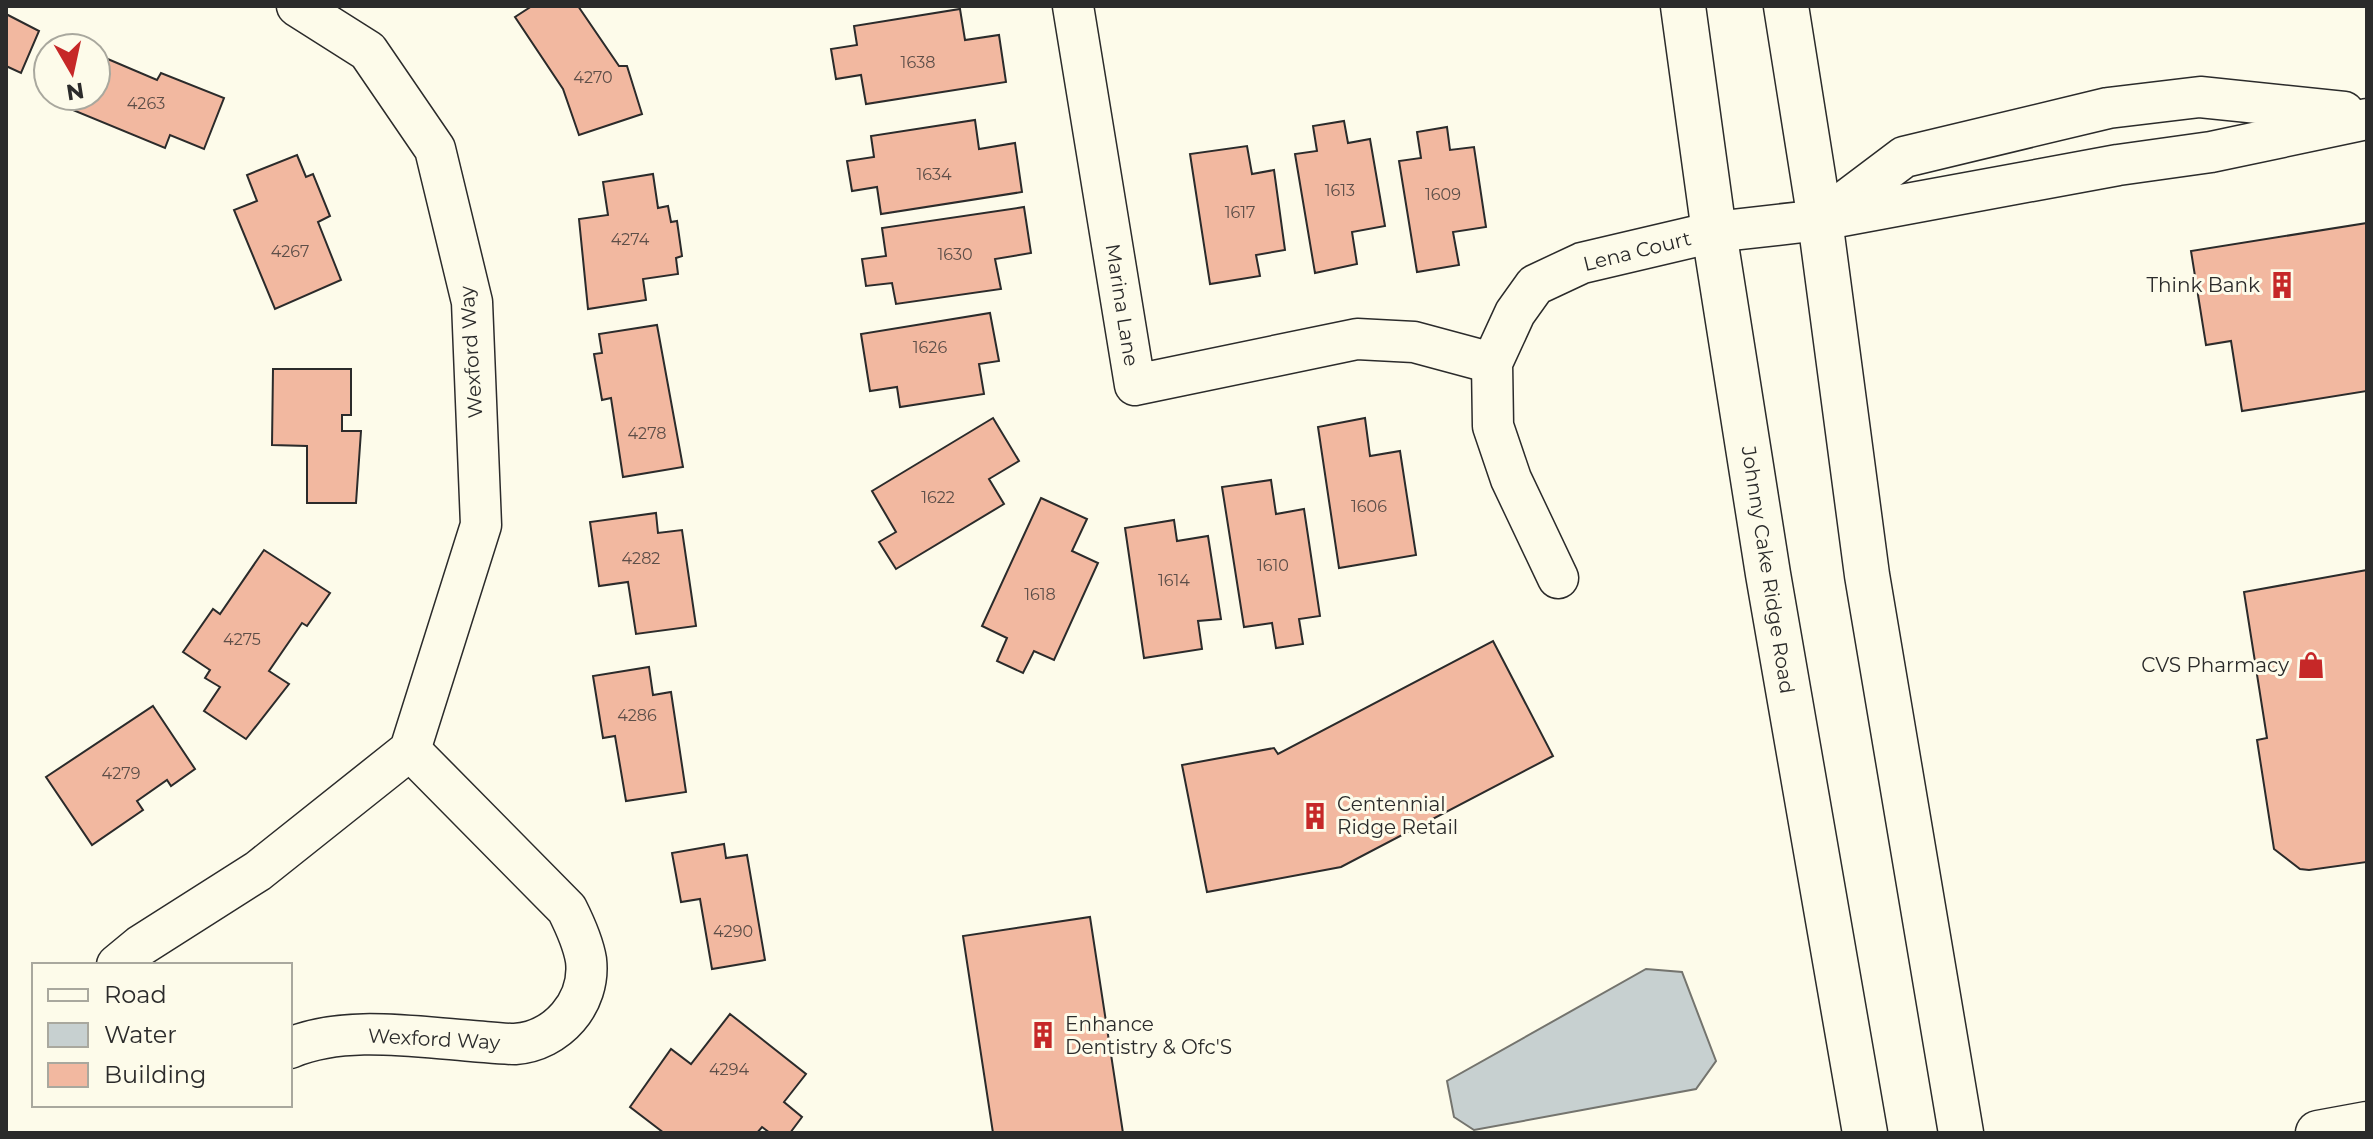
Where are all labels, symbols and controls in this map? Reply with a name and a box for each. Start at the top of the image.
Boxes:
north arrow [32,32,112,112]
house number: 1638 [901,53,935,72]
house number: 4270 [573,68,613,87]
text: N [64,77,86,106]
house number: 4263 [127,94,165,113]
house number: 1634 [916,165,952,184]
house number: 1613 [1325,181,1355,200]
house number: 1609 [1425,185,1461,204]
house number: 1617 [1225,203,1255,222]
street label: Lena Court [1581,226,1693,276]
house number: 4274 [611,230,650,249]
house number: 4267 [271,242,309,261]
street label: Marina Lane [1100,242,1144,368]
house number: 1630 [937,245,973,264]
building icon: Think Bank [2267,270,2297,300]
place label: Think Bank [2147,273,2260,297]
street label: Wexford Way [454,285,488,419]
house number: 1626 [913,338,947,357]
house number: 4278 [628,424,666,443]
street label: Johnny Cake Ridge Road [1736,444,1799,695]
house number: 1622 [921,488,955,507]
house number: 1606 [1351,497,1387,516]
house number: 4282 [622,549,660,568]
house number: 1610 [1257,556,1289,575]
house number: 1614 [1158,571,1190,590]
house number: 1618 [1024,585,1056,604]
house number: 4275 [223,630,261,649]
shop icon: CVS Pharmacy [2296,650,2326,680]
place label: CVS Pharmacy [2141,653,2289,677]
house number: 4286 [617,706,657,725]
house number: 4279 [102,764,140,783]
place label: Centennial Ridge Retail [1337,792,1458,839]
building icon: Centennial Ridge Retail [1300,801,1330,831]
house number: 4290 [713,922,753,941]
legend [32,963,292,1107]
text: Road [104,980,167,1009]
place label: Enhance Dentistry & Ofc'S [1065,1012,1232,1059]
text: Water [104,1020,177,1049]
building icon: Enhance Dentistry & Ofc'S [1028,1020,1058,1050]
street label: Wexford Way [367,1024,501,1054]
text: Building [104,1060,207,1089]
house number: 4294 [709,1060,749,1079]

